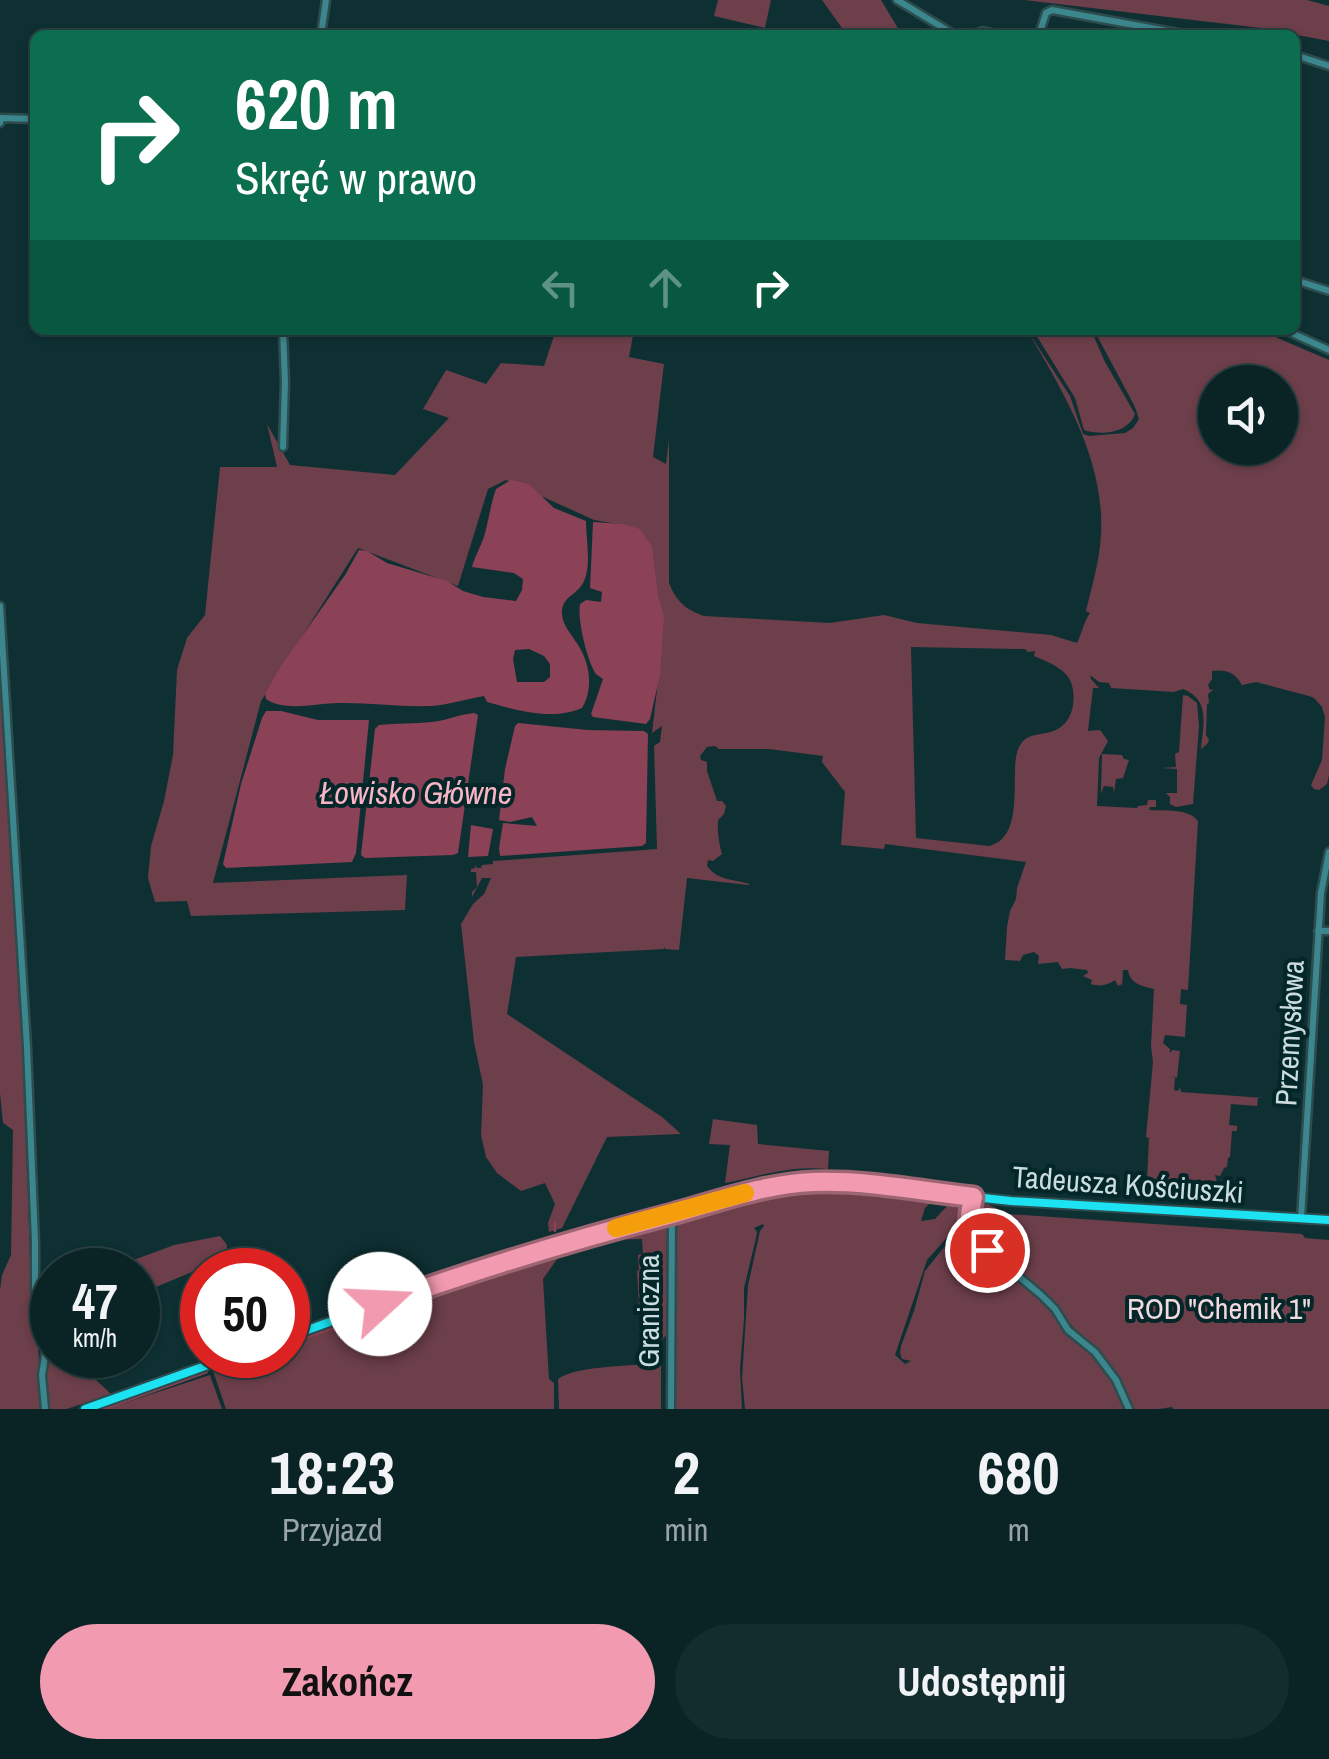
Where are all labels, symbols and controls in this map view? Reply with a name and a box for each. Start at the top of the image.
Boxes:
text: 620 m [235,57,398,151]
icon: right [70,70,200,200]
text: Skręć w prawo [235,147,477,208]
icon: left [533,260,588,315]
icon: ahead [638,260,693,315]
icon: right [743,260,798,315]
map controls [1198,365,1298,465]
button: sound [1198,365,1298,465]
water label: Łowisko Główne [319,771,512,814]
street label: Przemysłowa [1265,959,1313,1107]
street label: Tadeusza Kościuszki [1011,1156,1245,1212]
pin [945,1208,1030,1293]
icon: arrive [960,1223,1015,1278]
speed limit sign: 50 [180,1248,310,1378]
position arrow [328,1252,432,1356]
street label: Graniczna [628,1254,668,1368]
text: 47 [72,1267,118,1335]
park label: ROD "Chemik 1" [1127,1288,1311,1328]
text: km/h [73,1321,117,1355]
text: 18:23 [269,1432,395,1513]
text: 2 [673,1432,700,1513]
text: 680 [978,1432,1060,1513]
text: Przyjazd [282,1508,383,1551]
text: min [664,1508,708,1551]
text: m [1008,1508,1030,1551]
button: Zakończ [40,1624,655,1739]
button: Udostępnij [675,1624,1289,1739]

